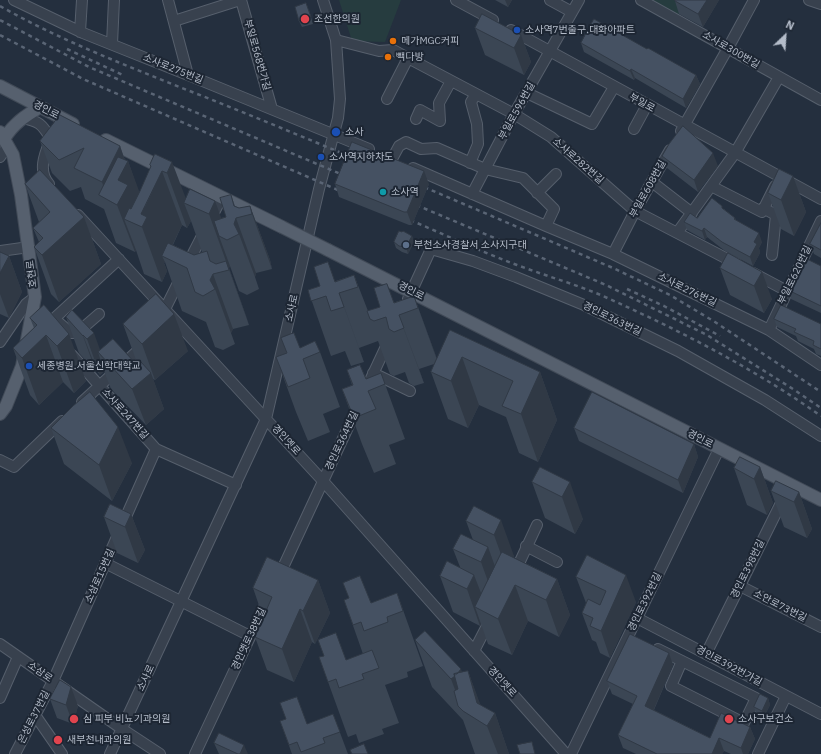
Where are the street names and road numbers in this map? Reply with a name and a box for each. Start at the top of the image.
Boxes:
street label: 부일로568번가길 [241,18,273,92]
street label: 소사로300번길 [700,29,762,71]
street label: 소사로275번길 [141,51,205,87]
street label: 부일로596번길 [496,80,538,142]
street label: 부일로 [627,91,657,115]
street label: 경인로 [31,98,61,122]
street label: 소사로282번길 [550,135,606,187]
street label: 부일로608번길 [627,158,669,220]
street label: 부일로620번길 [776,244,814,306]
street label: 호현로 [24,260,40,288]
street label: 소사로276번길 [656,271,718,309]
street label: 경인로 [396,279,426,303]
street label: 소사로 [283,293,301,323]
street label: 경인로363번길 [581,300,643,338]
street label: 소사로247번길 [99,386,151,442]
street label: 경인로364번길 [323,409,361,473]
street label: 경인옛로 [269,422,303,458]
street label: 경인로 [685,427,715,451]
street label: 경인로398번길 [729,538,767,600]
street label: 소삼로15번길 [83,547,117,605]
street label: 경인로392번길 [626,571,664,633]
street label: 소안로73번길 [751,587,809,625]
street label: 경인옛로38번길 [229,606,269,672]
street label: 경인로392번가길 [694,644,764,688]
street label: 소삼로 [25,659,55,685]
street label: 소사로 [135,663,157,693]
street label: 경인옛로 [485,664,519,700]
street label: 은성로37번길 [15,688,53,746]

